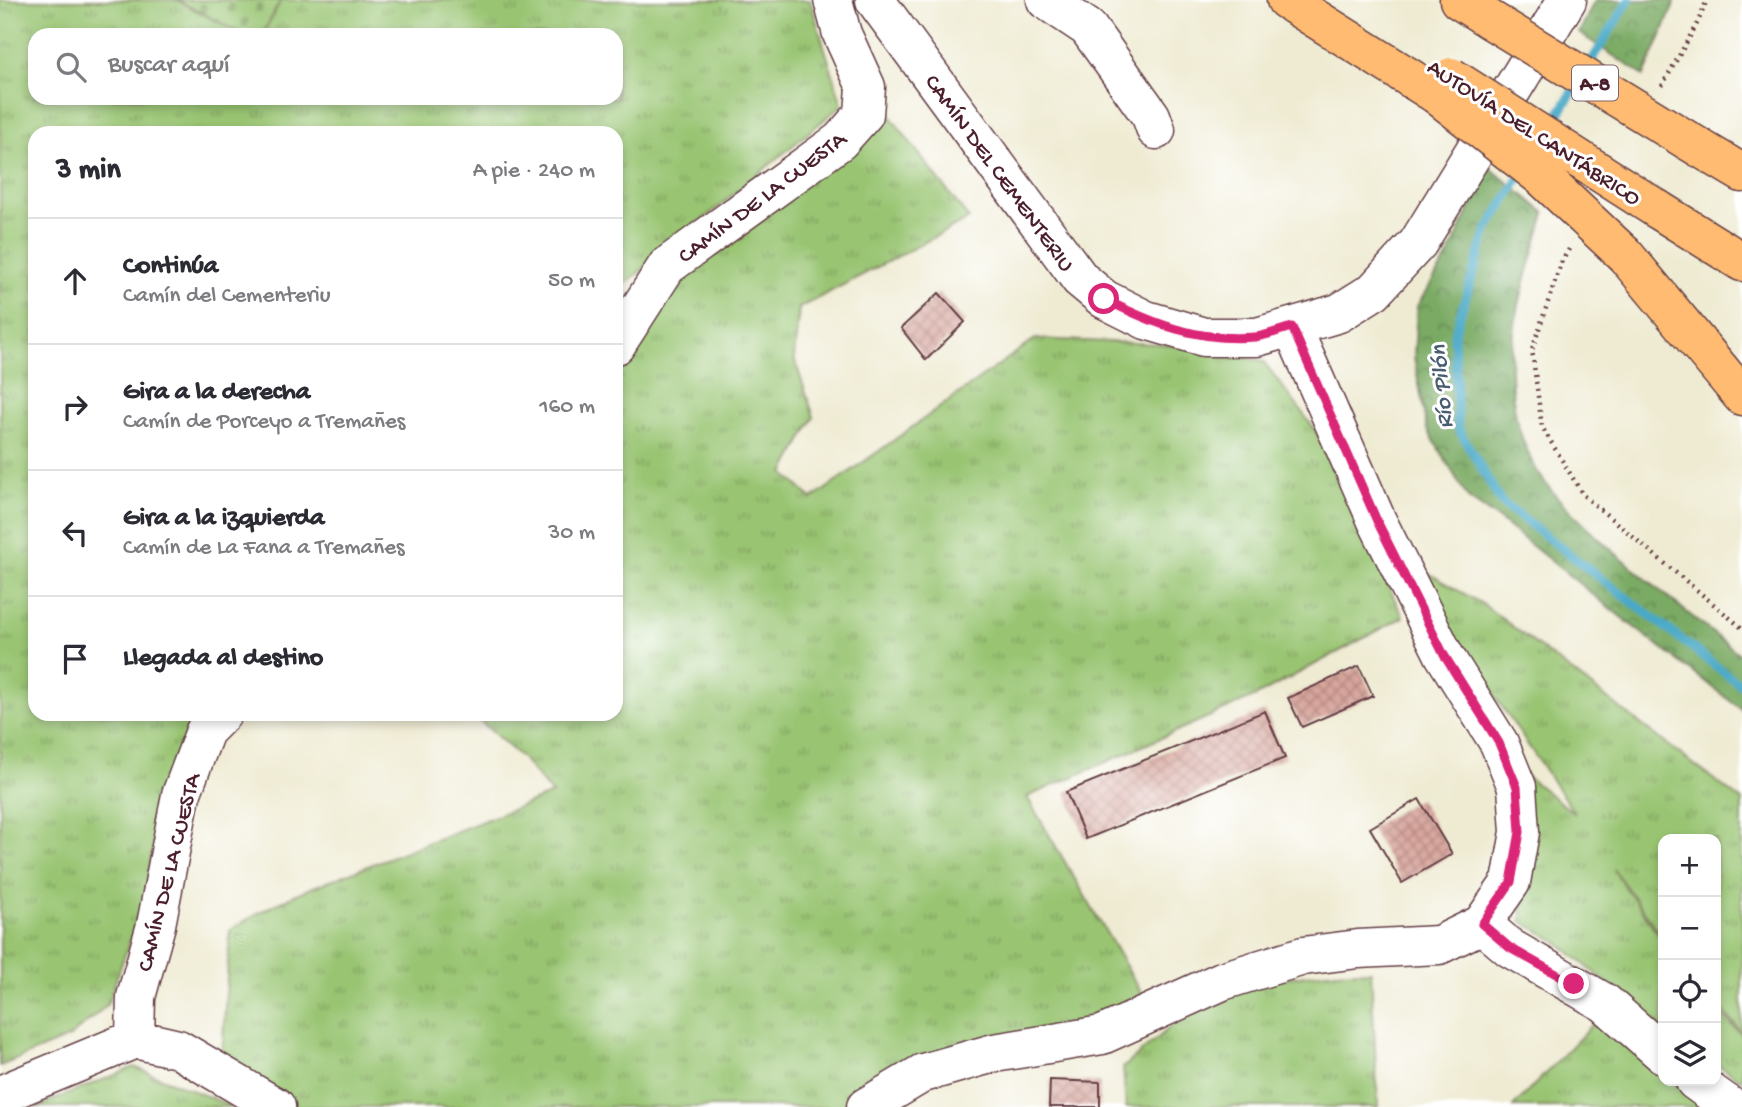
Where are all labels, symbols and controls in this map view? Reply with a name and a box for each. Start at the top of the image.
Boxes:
search box [28,28,623,105]
icon: search [52,48,90,86]
text: Buscar aquí [108,51,230,82]
street label: AUTOVÍA DEL CANTÁBRICO [1421,54,1646,213]
road number: A-8 [1572,66,1618,100]
street label: CAMÍN DEL CEMENTERIU [918,70,1079,278]
street label: CAMÍN DE LA CUESTA [674,126,854,271]
text: 3 min [56,154,121,189]
text: A pie · 240 m [473,158,595,185]
text: Continúa [123,252,218,283]
icon: ahead [56,262,94,300]
text: 50 m [548,268,595,295]
text: Camín del Cementeriu [123,283,330,310]
route start [1088,283,1119,314]
water label: Río Pilón [1425,343,1462,430]
text: Gira a la derecha [123,378,310,409]
icon: right [56,388,94,426]
text: 160 m [539,394,595,421]
text: Camín de Porceyo a Tremañes [123,409,405,436]
text: Gira a la izquierda [123,504,325,535]
icon: left [56,514,94,552]
text: 30 m [548,520,595,547]
text: Camín de La Fana a Tremañes [123,535,405,562]
icon: arrive [56,640,94,678]
text: Llegada al destino [123,644,323,675]
street label: CAMÍN DE LA CUESTA [133,770,208,975]
map controls [1658,834,1721,1086]
button: + [1658,834,1721,897]
button: − [1658,897,1721,960]
button: locate [1658,960,1721,1023]
route end [1558,968,1589,999]
button: layers [1658,1023,1721,1086]

